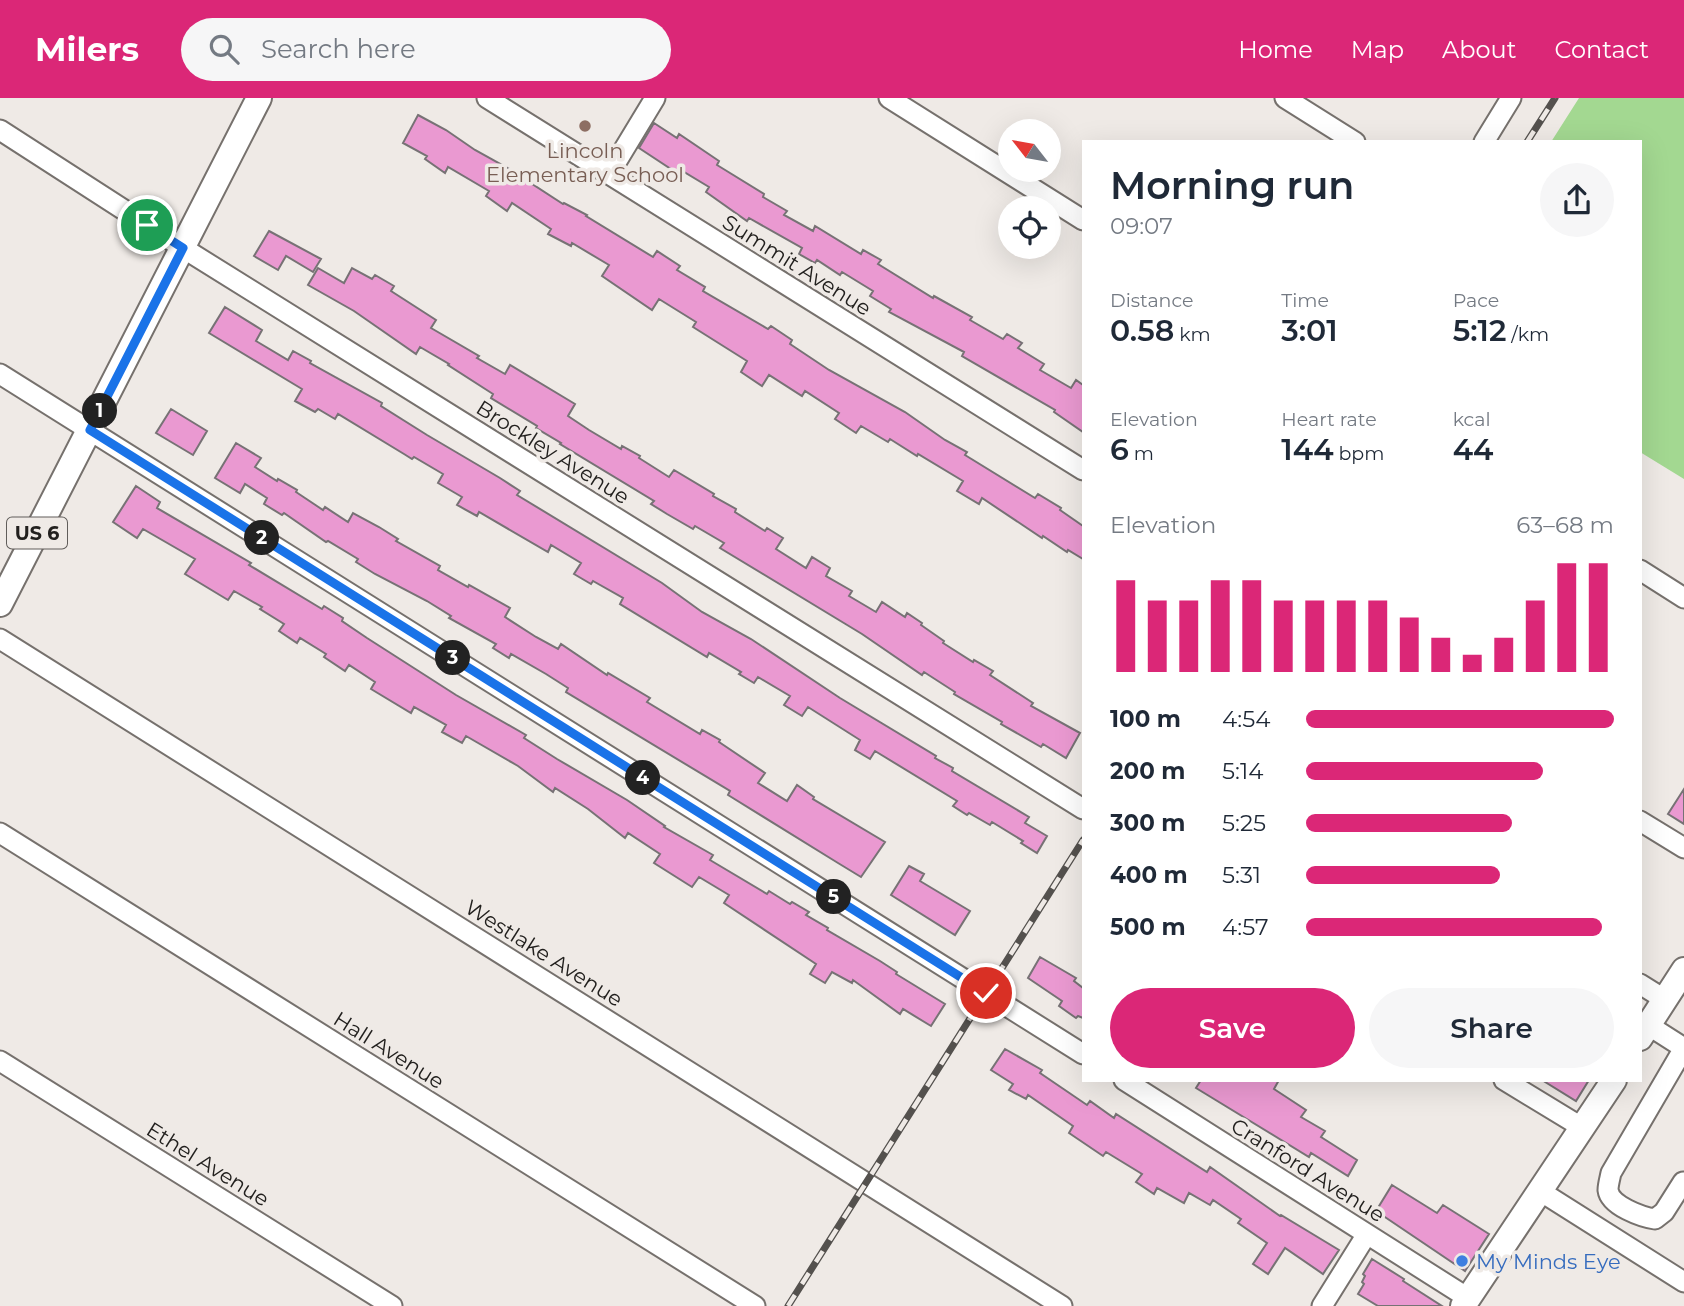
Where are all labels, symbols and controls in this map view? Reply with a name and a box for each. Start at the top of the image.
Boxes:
search box [181,18,671,81]
text: Milers [35,29,139,69]
icon: search [205,30,243,68]
text: Search here [261,33,416,65]
text: Home [1238,35,1313,64]
text: Map [1351,35,1404,64]
text: About [1442,35,1516,64]
text: Contact [1554,35,1649,64]
marker: Lincoln Elementary School [577,118,593,134]
north arrow [998,119,1060,182]
map controls [998,119,1061,259]
place label: Lincoln Elementary School [486,138,684,187]
text: Morning run [1110,162,1354,209]
button: share [1540,163,1614,237]
pin [117,195,177,255]
button: locate [998,196,1061,259]
icon: arrive [128,206,166,244]
street label: Summit Avenue [718,209,876,321]
text: 09:07 [1110,212,1173,240]
text: Distance [1110,289,1193,312]
text: Time [1281,289,1329,312]
text: Pace [1453,289,1499,312]
text: 0.58 [1110,312,1174,349]
text: 3:01 [1281,312,1338,349]
text: 5:12 [1453,312,1506,349]
text: km [1174,323,1211,346]
text: /km [1506,323,1549,346]
pin: 1 [82,394,118,428]
street label: Brockley Avenue [472,395,634,509]
text: 1 [96,399,103,422]
text: Elevation [1110,408,1198,431]
text: Heart rate [1281,408,1377,431]
text: kcal [1453,408,1491,431]
text: 6 [1110,431,1129,468]
text: 144 [1281,431,1334,468]
text: 44 [1453,431,1493,468]
text: m [1129,442,1154,465]
text: bpm [1334,442,1384,465]
text: Elevation [1110,511,1216,539]
text: 63–68 m [1516,511,1614,539]
road number: US 6 [7,518,67,548]
pin: 2 [244,520,280,556]
text: 2 [256,526,267,549]
pin: 3 [435,640,470,676]
text: 3 [447,646,458,669]
text: 100 m [1110,705,1181,733]
text: 4:54 [1222,705,1270,733]
text: 200 m [1110,757,1185,785]
text: 5:14 [1222,757,1263,785]
pin: 4 [626,760,660,796]
text: 4 [636,766,649,789]
text: 300 m [1110,809,1186,837]
text: 5:25 [1222,809,1266,837]
text: 400 m [1110,861,1188,889]
text: 5:31 [1222,861,1261,889]
pin: 5 [816,880,852,914]
text: 5 [828,885,839,908]
street label: Westlake Avenue [461,894,627,1012]
text: 500 m [1110,913,1186,941]
text: 4:57 [1222,913,1268,941]
pin [956,963,1016,1023]
icon: check [967,974,1005,1012]
button: Save [1110,988,1355,1068]
button: Share [1369,988,1614,1068]
street label: Hall Avenue [329,1006,449,1094]
street label: Cranford Avenue [1227,1113,1389,1227]
street label: Ethel Avenue [142,1116,274,1212]
place label: My Minds Eye [1476,1249,1621,1274]
marker: My Minds Eye [1454,1253,1470,1269]

